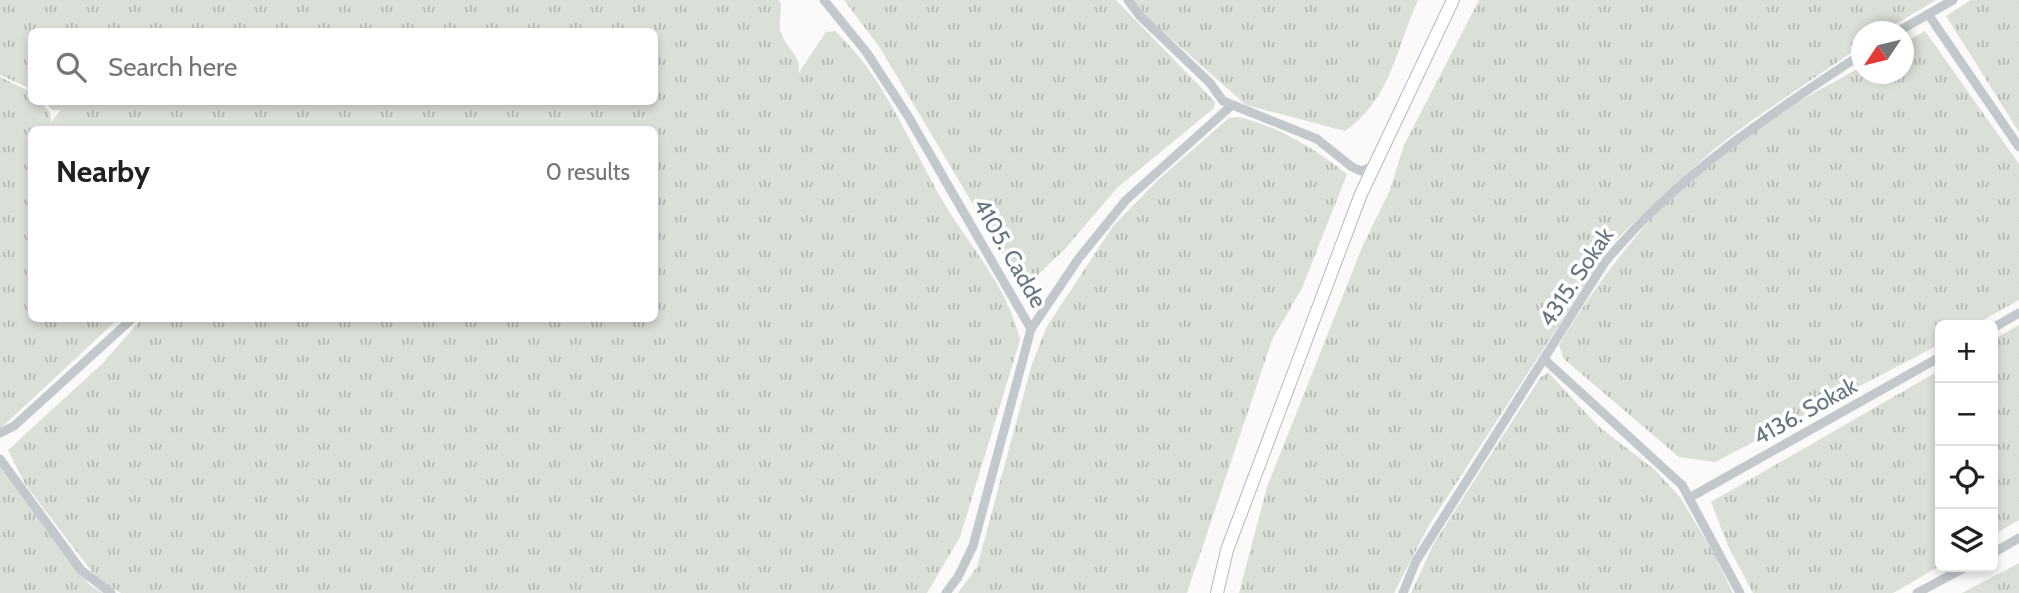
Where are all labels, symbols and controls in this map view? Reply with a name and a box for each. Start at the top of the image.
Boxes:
north arrow [1851,21,1914,84]
search box [28,28,658,105]
icon: search [52,48,90,86]
text: Search here [108,51,237,83]
text: Nearby [56,153,150,190]
text: 0 results [546,158,630,186]
street label: 4105. Cadde [967,193,1053,313]
street label: 4315. Sokak [1533,222,1620,332]
map controls [1935,320,1998,572]
button: + [1935,320,1998,383]
street label: 4136. Sokak [1748,371,1862,451]
button: − [1935,383,1998,446]
button: locate [1935,446,1998,509]
button: layers [1935,509,1998,572]

